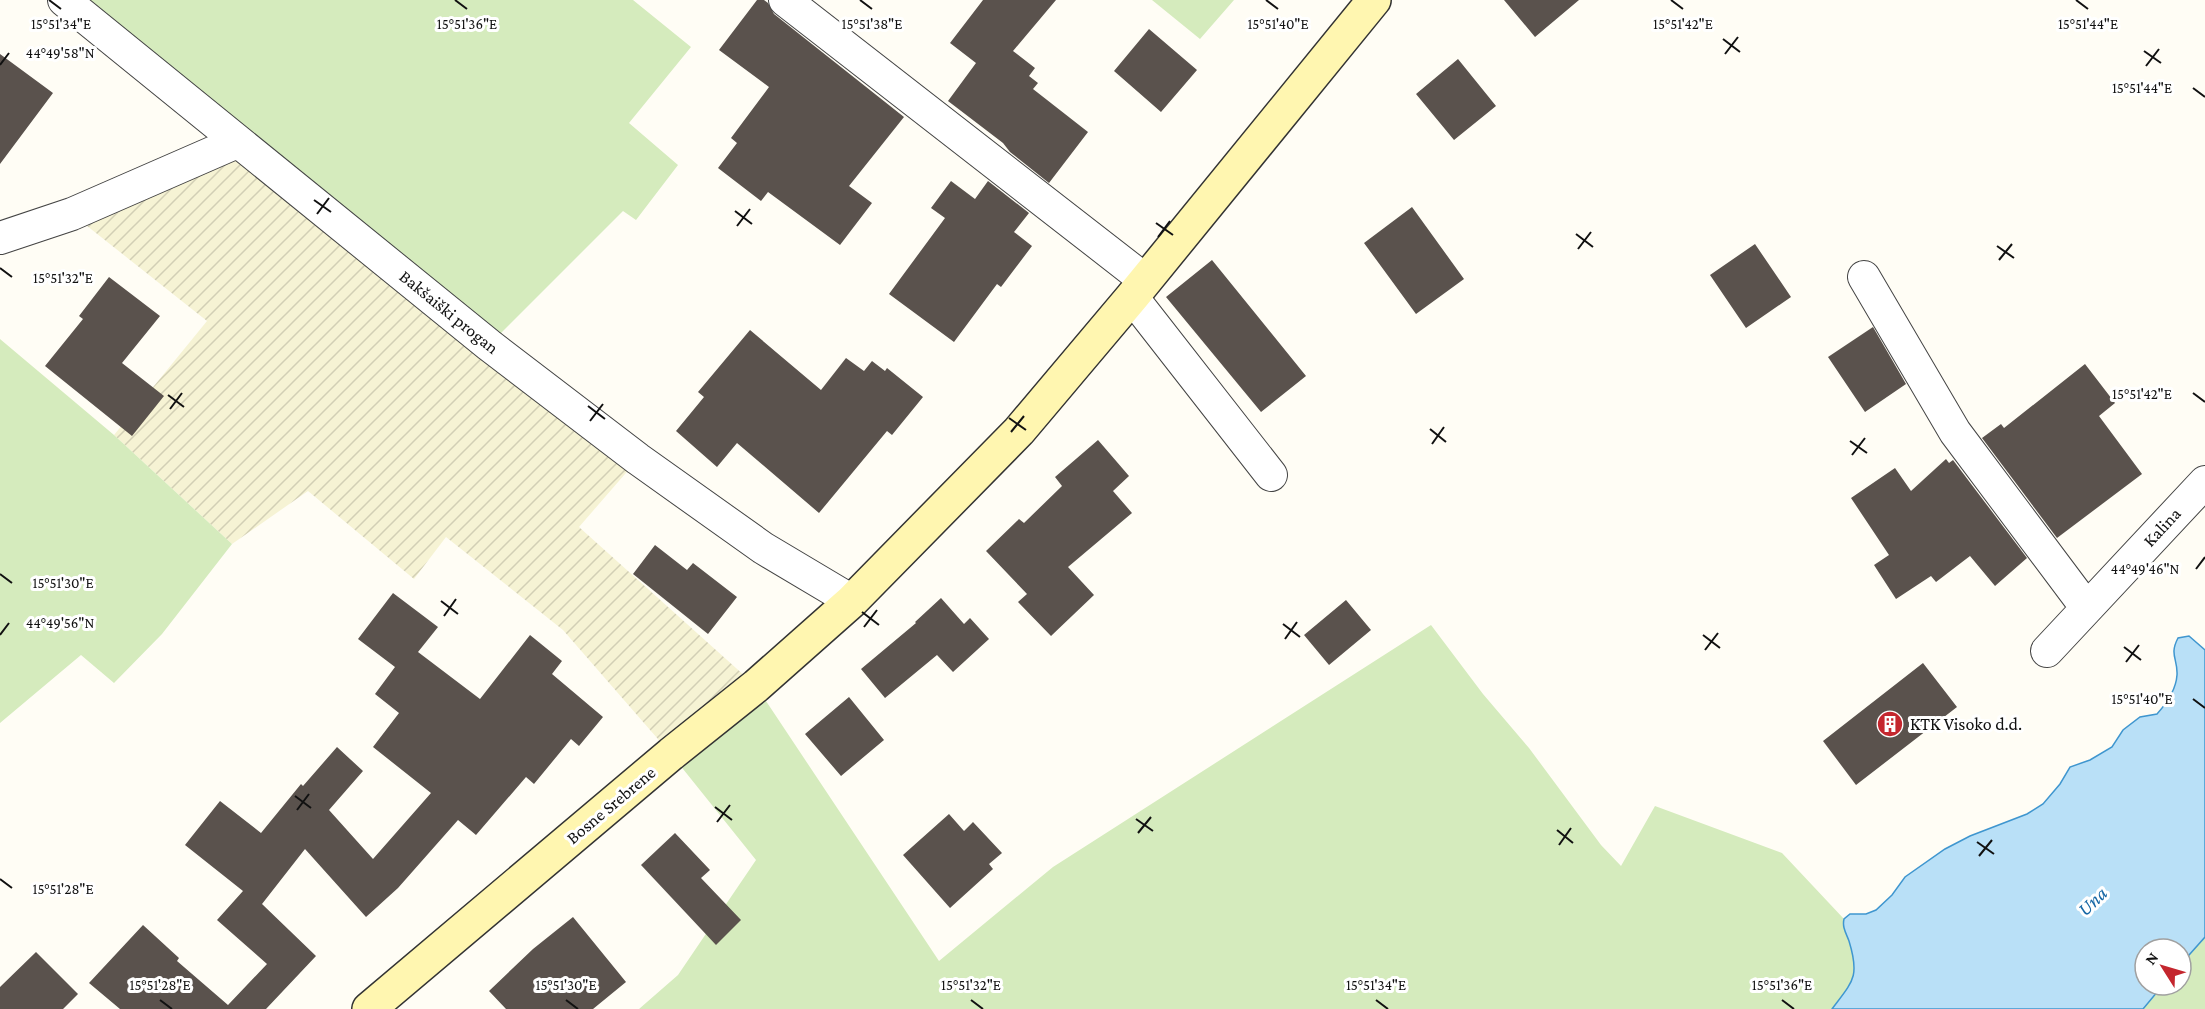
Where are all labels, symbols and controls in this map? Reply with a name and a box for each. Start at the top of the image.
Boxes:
text: 15°51'34"E [31,16,91,32]
text: 15°51'36"E [437,16,497,32]
text: 15°51'38"E [842,16,902,32]
text: 15°51'40"E [1247,16,1309,32]
text: 15°51'42"E [1653,16,1713,32]
text: 15°51'44"E [2058,16,2118,32]
text: 44°49'58"N [25,45,95,61]
text: 15°51'44"E [2112,80,2172,96]
street label: Bakšaiški progan [395,266,503,358]
text: 15°51'32"E [33,270,93,286]
text: 15°51'42"E [2112,386,2172,402]
street label: Kalina [2139,503,2185,551]
text: 44°49'46"N [2111,561,2180,577]
text: 15°51'30"E [32,575,94,591]
text: 44°49'56"N [26,615,94,631]
text: 15°51'40"E [2111,691,2173,707]
building icon: KTK Visoko d.d. [1875,709,1905,739]
place label: KTK Visoko d.d. [1910,714,2022,734]
street label: Bosne Srebrene [563,762,660,848]
text: 15°51'28"E [32,881,94,897]
water label: Una [2073,882,2111,920]
north arrow [2133,937,2193,997]
text: N [2141,949,2162,968]
text: 15°51'28"E [129,977,191,993]
text: 15°51'30"E [535,977,597,993]
text: 15°51'32"E [941,977,1001,993]
text: 15°51'34"E [1346,977,1406,993]
text: 15°51'36"E [1752,977,1812,993]

